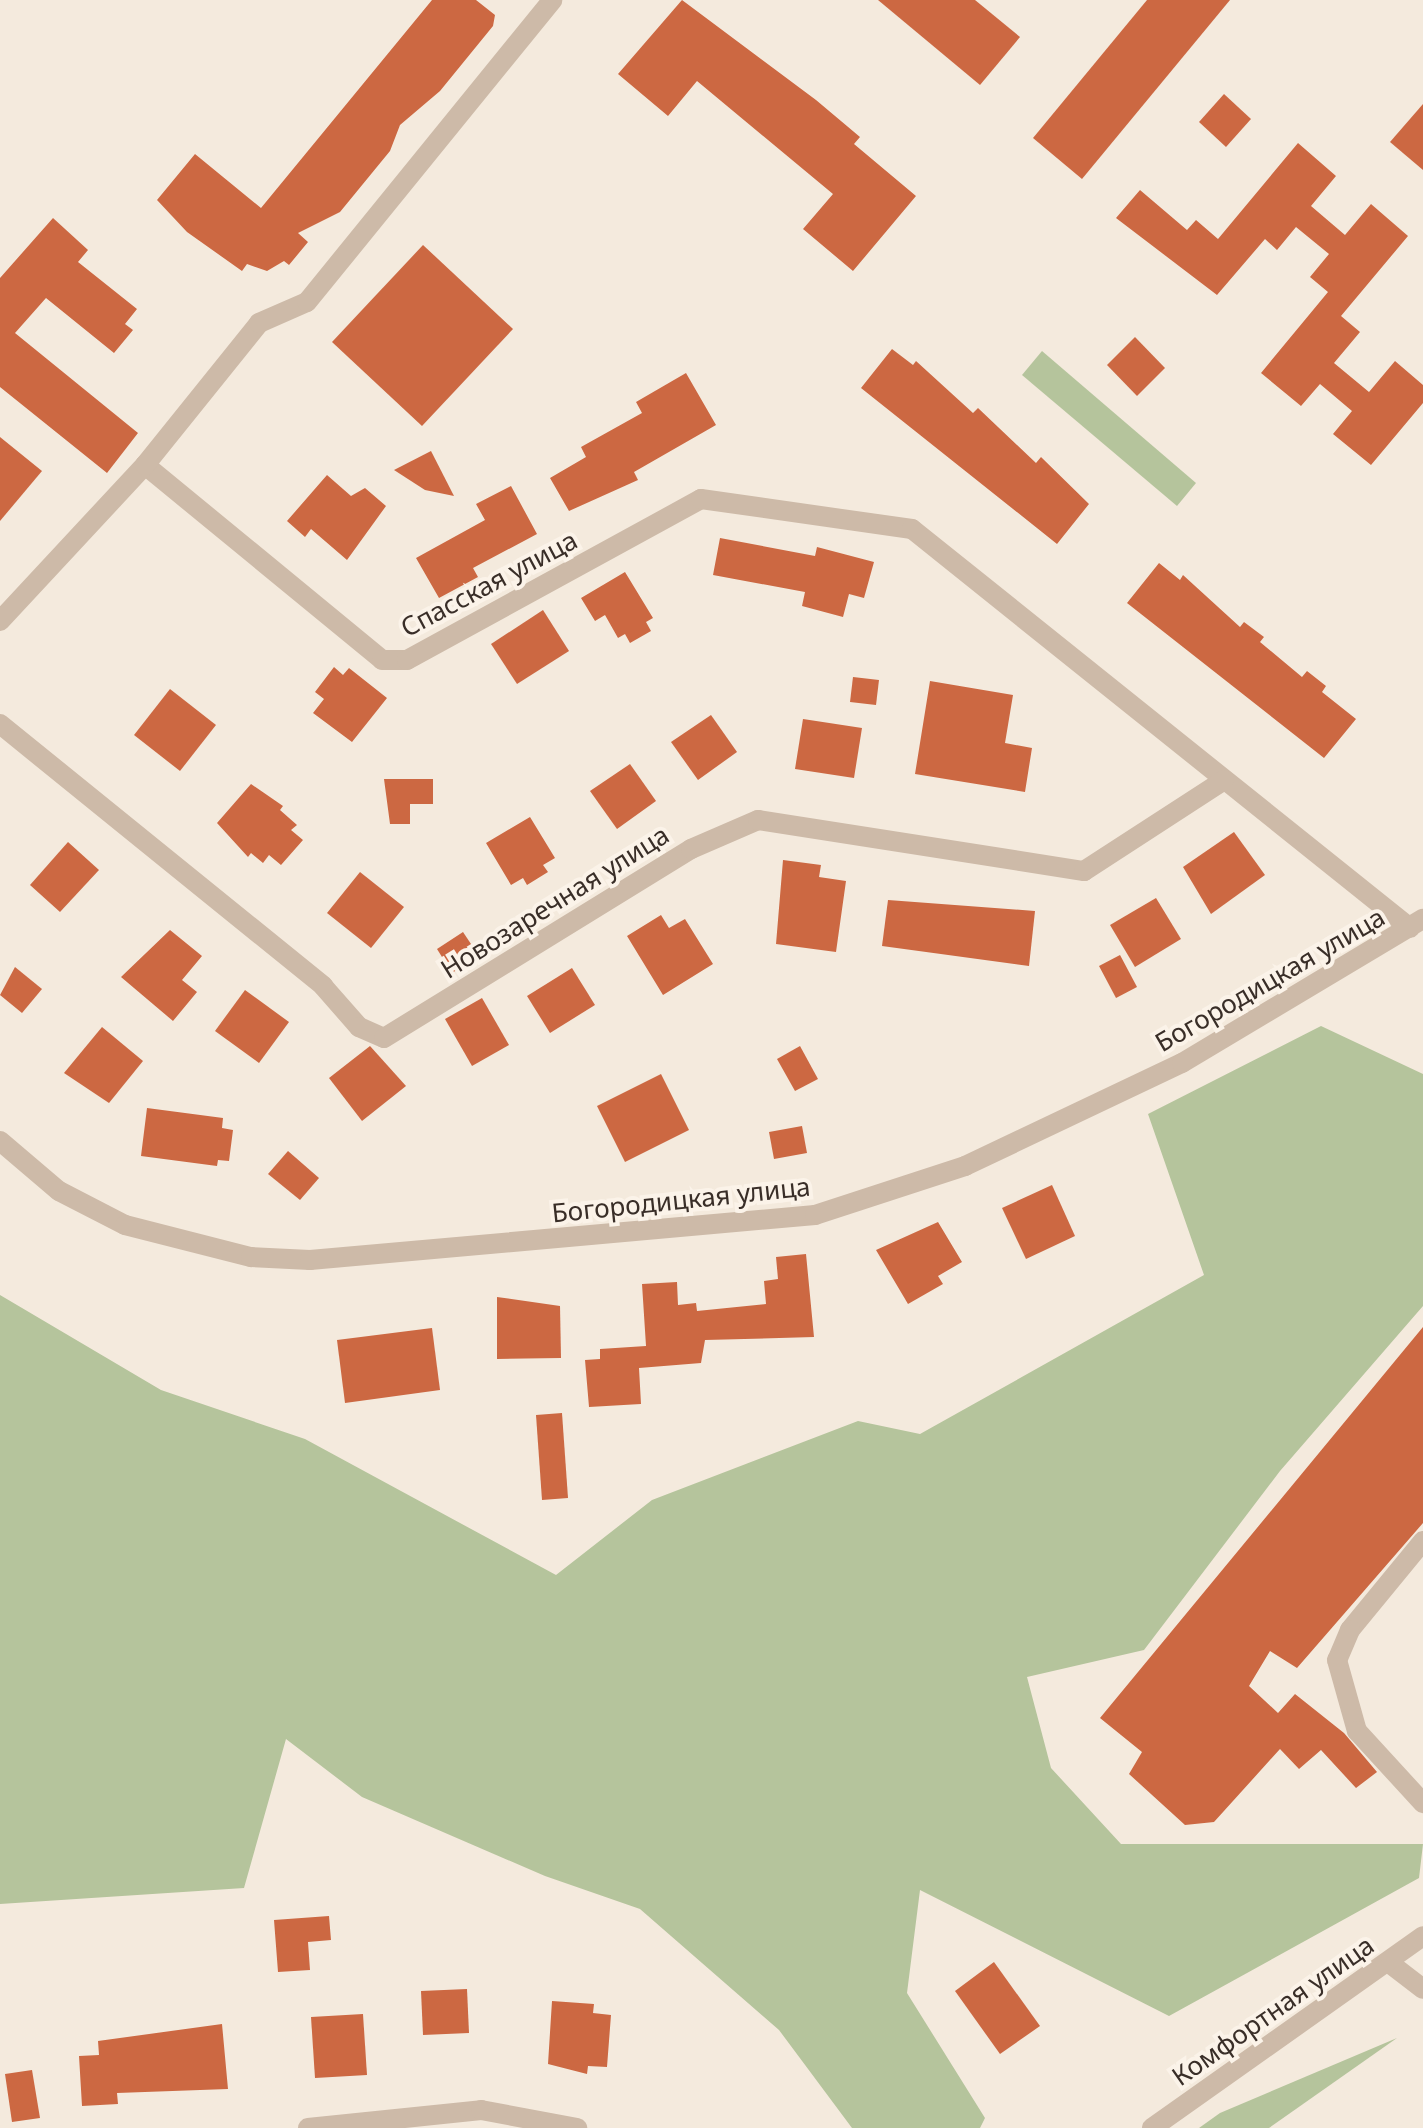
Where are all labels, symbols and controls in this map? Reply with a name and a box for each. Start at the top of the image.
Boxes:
street label: Спасская улица [395,524,583,644]
street label: Новозаречная улица [435,819,675,985]
street label: Богородицкая улица [1150,901,1390,1059]
street label: Богородицкая улица [550,1171,812,1229]
street label: Комфортная улица [1166,1930,1380,2092]

